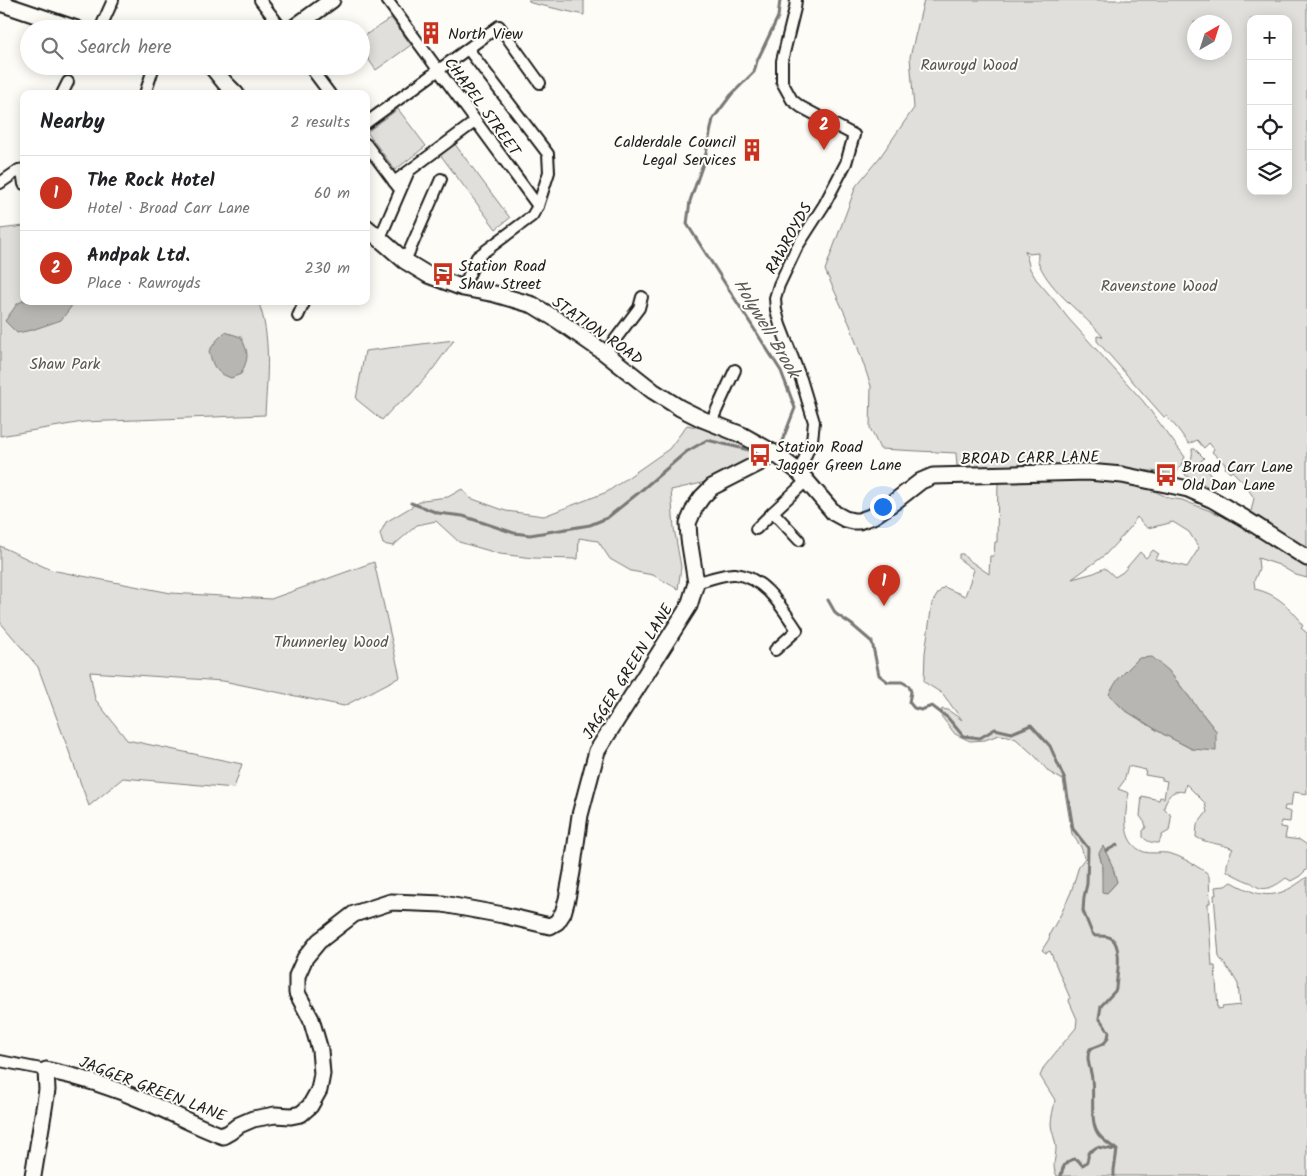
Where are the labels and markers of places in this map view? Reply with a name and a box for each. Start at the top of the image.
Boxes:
building icon: North View [418,20,444,46]
place label: North View [448,22,523,47]
pin: 2 [808,109,840,150]
place label: Calderdale Council Legal Services [614,130,736,173]
building icon: Calderdale Council Legal Services [739,137,765,163]
place label: Station Road Shaw Street [459,254,546,297]
bus stop icon: Station Road Shaw Street [430,261,456,287]
place label: Station Road Jagger Green Lane [776,435,902,478]
bus stop icon: Station Road Jagger Green Lane [747,442,773,468]
place label: Broad Carr Lane Old Dan Lane [1182,455,1293,498]
bus stop icon: Broad Carr Lane Old Dan Lane [1153,462,1179,488]
pin: 1 [868,565,900,606]

